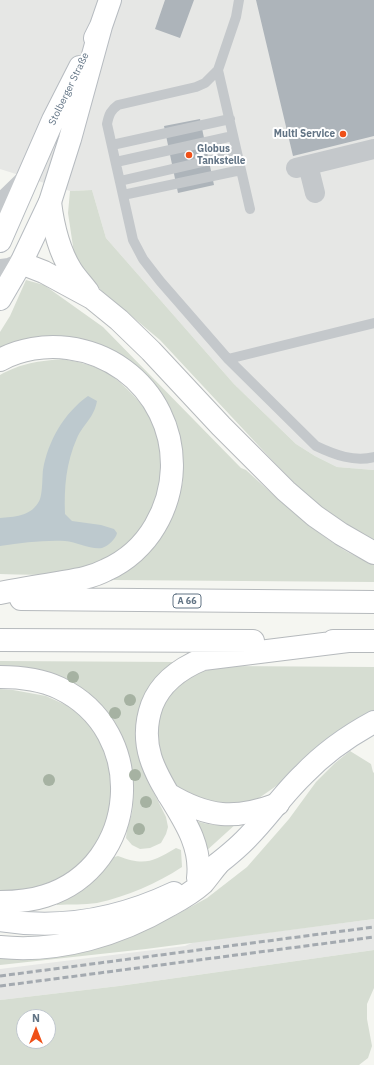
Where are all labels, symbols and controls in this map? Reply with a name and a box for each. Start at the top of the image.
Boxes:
street label: Stolberger Straße [46,51,92,127]
place label: Multi Service [274,128,335,140]
marker: Multi Service [338,129,348,139]
place label: Globus Tankstelle [197,143,245,166]
marker: Globus Tankstelle [184,150,194,160]
road number: A 66 [173,594,201,608]
north arrow [16,1009,56,1049]
text: N [32,1011,40,1025]

